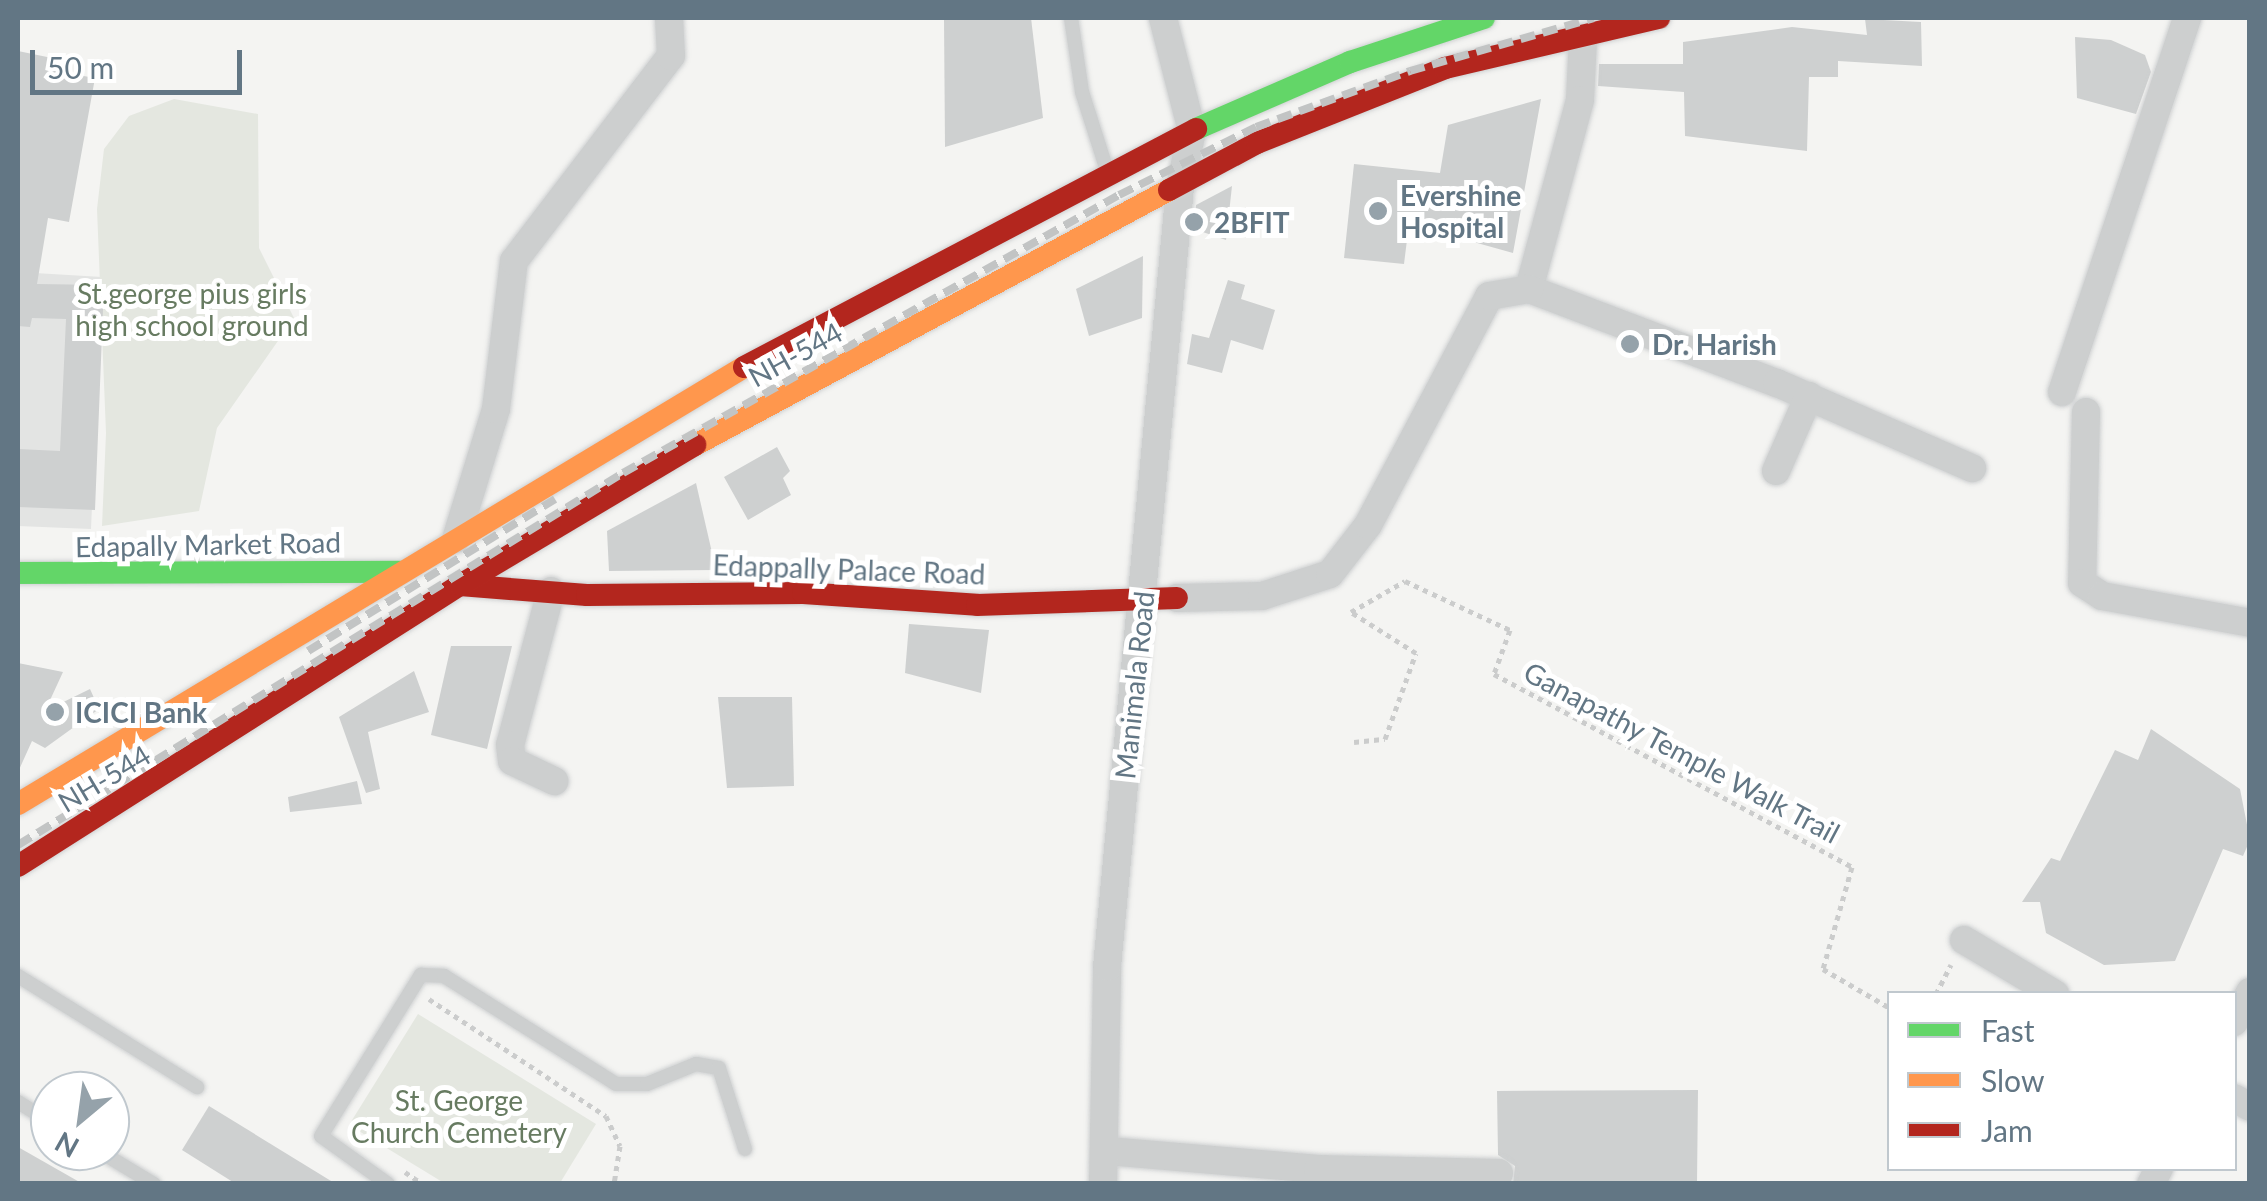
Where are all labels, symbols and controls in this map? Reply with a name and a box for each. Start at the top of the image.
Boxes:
scale bar [35,30,248,92]
text: 50 m [47,49,114,85]
place label: Evershine Hospital [1400,178,1521,244]
marker: Evershine Hospital [1365,198,1391,224]
place label: 2BFIT [1214,205,1290,239]
marker: 2BFIT [1183,211,1205,233]
park label: St.george pius girls high school ground [75,276,309,342]
street label: NH-544 [742,315,848,393]
place label: Dr. Harish [1652,327,1777,361]
marker: Dr. Harish [1617,331,1643,357]
street label: Edapally Market Road [74,525,342,563]
street label: Edappally Palace Road [712,547,986,591]
street label: Manimala Road [1107,589,1161,781]
street label: Ganapathy Temple Walk Trail [1517,654,1847,850]
place label: ICICI Bank [75,695,207,729]
marker: ICICI Bank [44,701,66,723]
street label: NH-544 [52,737,156,819]
legend [1887,991,2237,1171]
text: Fast [1981,1012,2035,1048]
text: Slow [1981,1062,2044,1098]
north arrow [30,1071,130,1171]
park label: St. George Church Cemetery [351,1083,567,1149]
text: Jam [1981,1112,2033,1148]
text: N [49,1125,84,1166]

